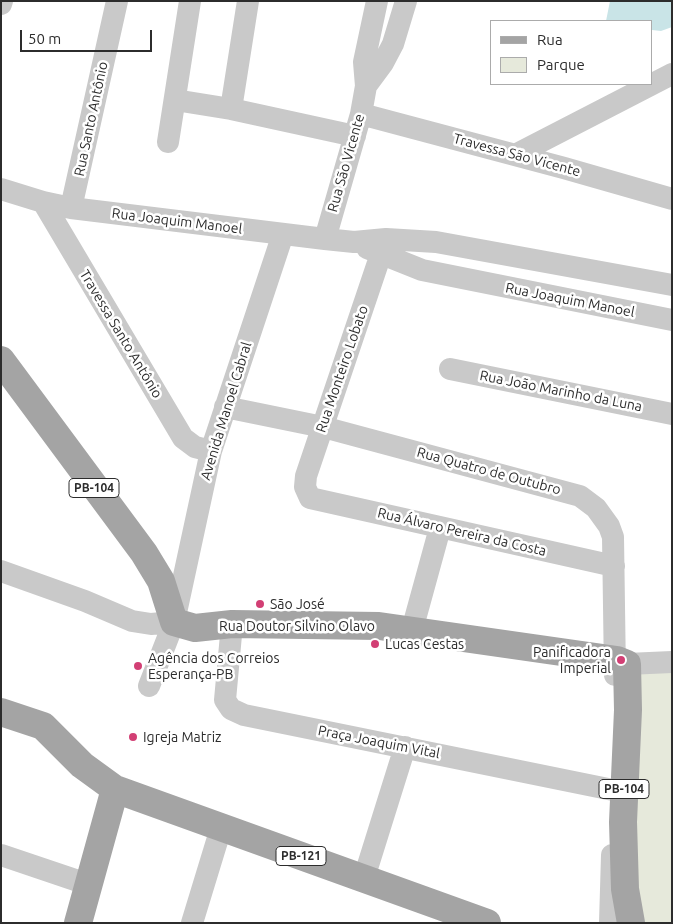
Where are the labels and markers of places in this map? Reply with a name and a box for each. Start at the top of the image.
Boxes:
place label: São José [270,596,325,612]
marker: São José [254,598,266,610]
place label: Lucas Cestas [385,636,464,652]
marker: Lucas Cestas [369,638,381,650]
place label: Panificadora Imperial [533,644,611,676]
place label: Agência dos Correios Esperança-PB [148,650,280,682]
marker: Panificadora Imperial [615,654,627,666]
marker: Agência dos Correios Esperança-PB [132,660,144,672]
place label: Igreja Matriz [143,729,221,745]
marker: Igreja Matriz [127,731,139,743]

